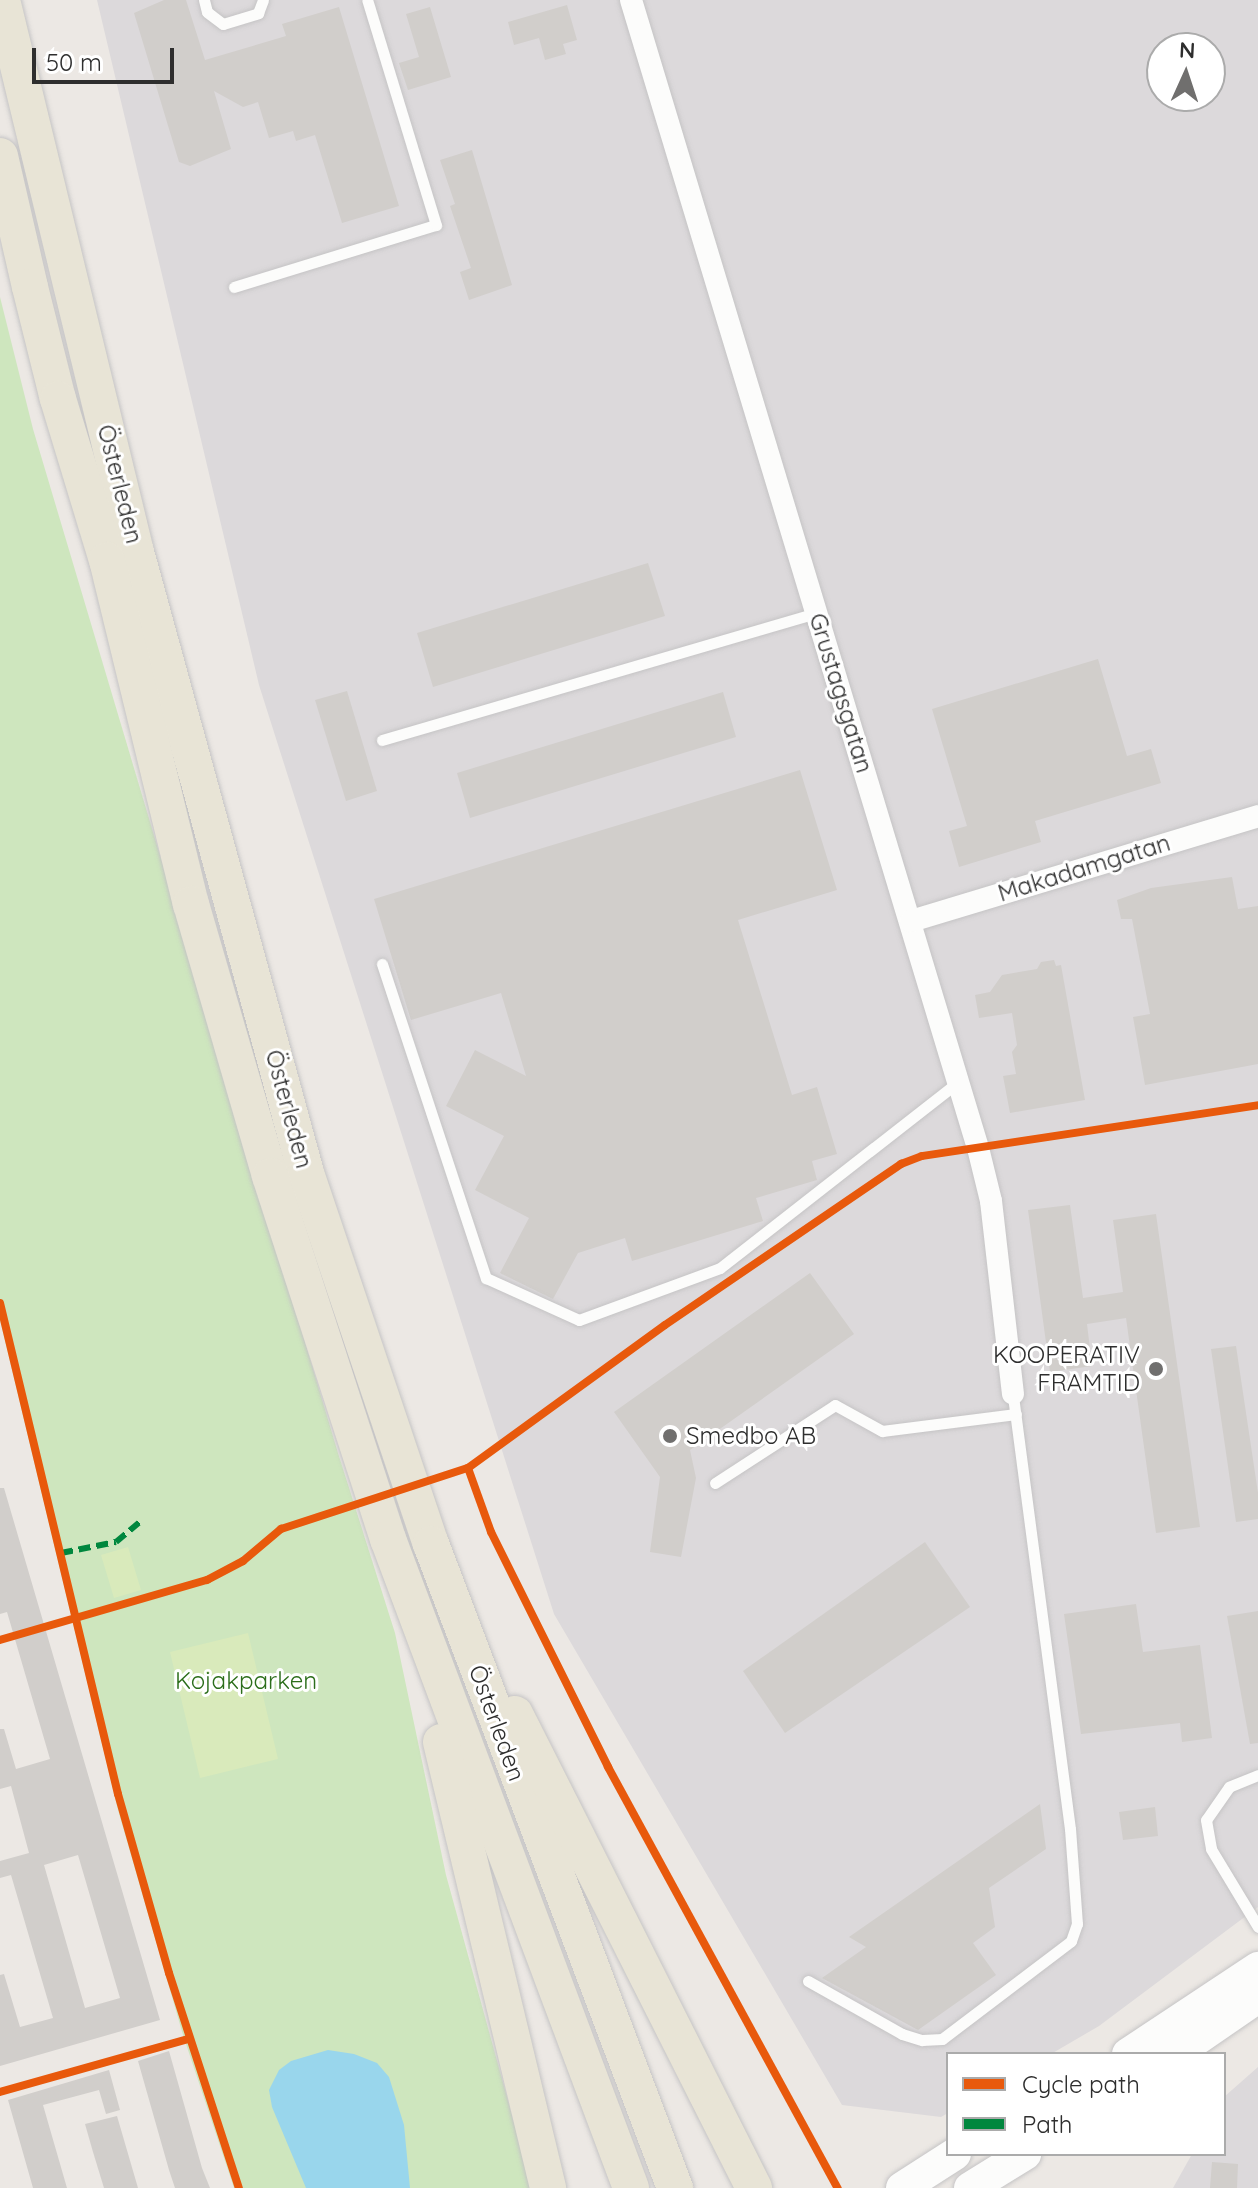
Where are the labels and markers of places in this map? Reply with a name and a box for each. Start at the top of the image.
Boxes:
place label: KOOPERATIV FRAMTID [993,1341,1140,1397]
marker: KOOPERATIV FRAMTID [1147,1360,1165,1378]
place label: Smedbo AB [686,1422,816,1450]
marker: Smedbo AB [661,1427,679,1445]

